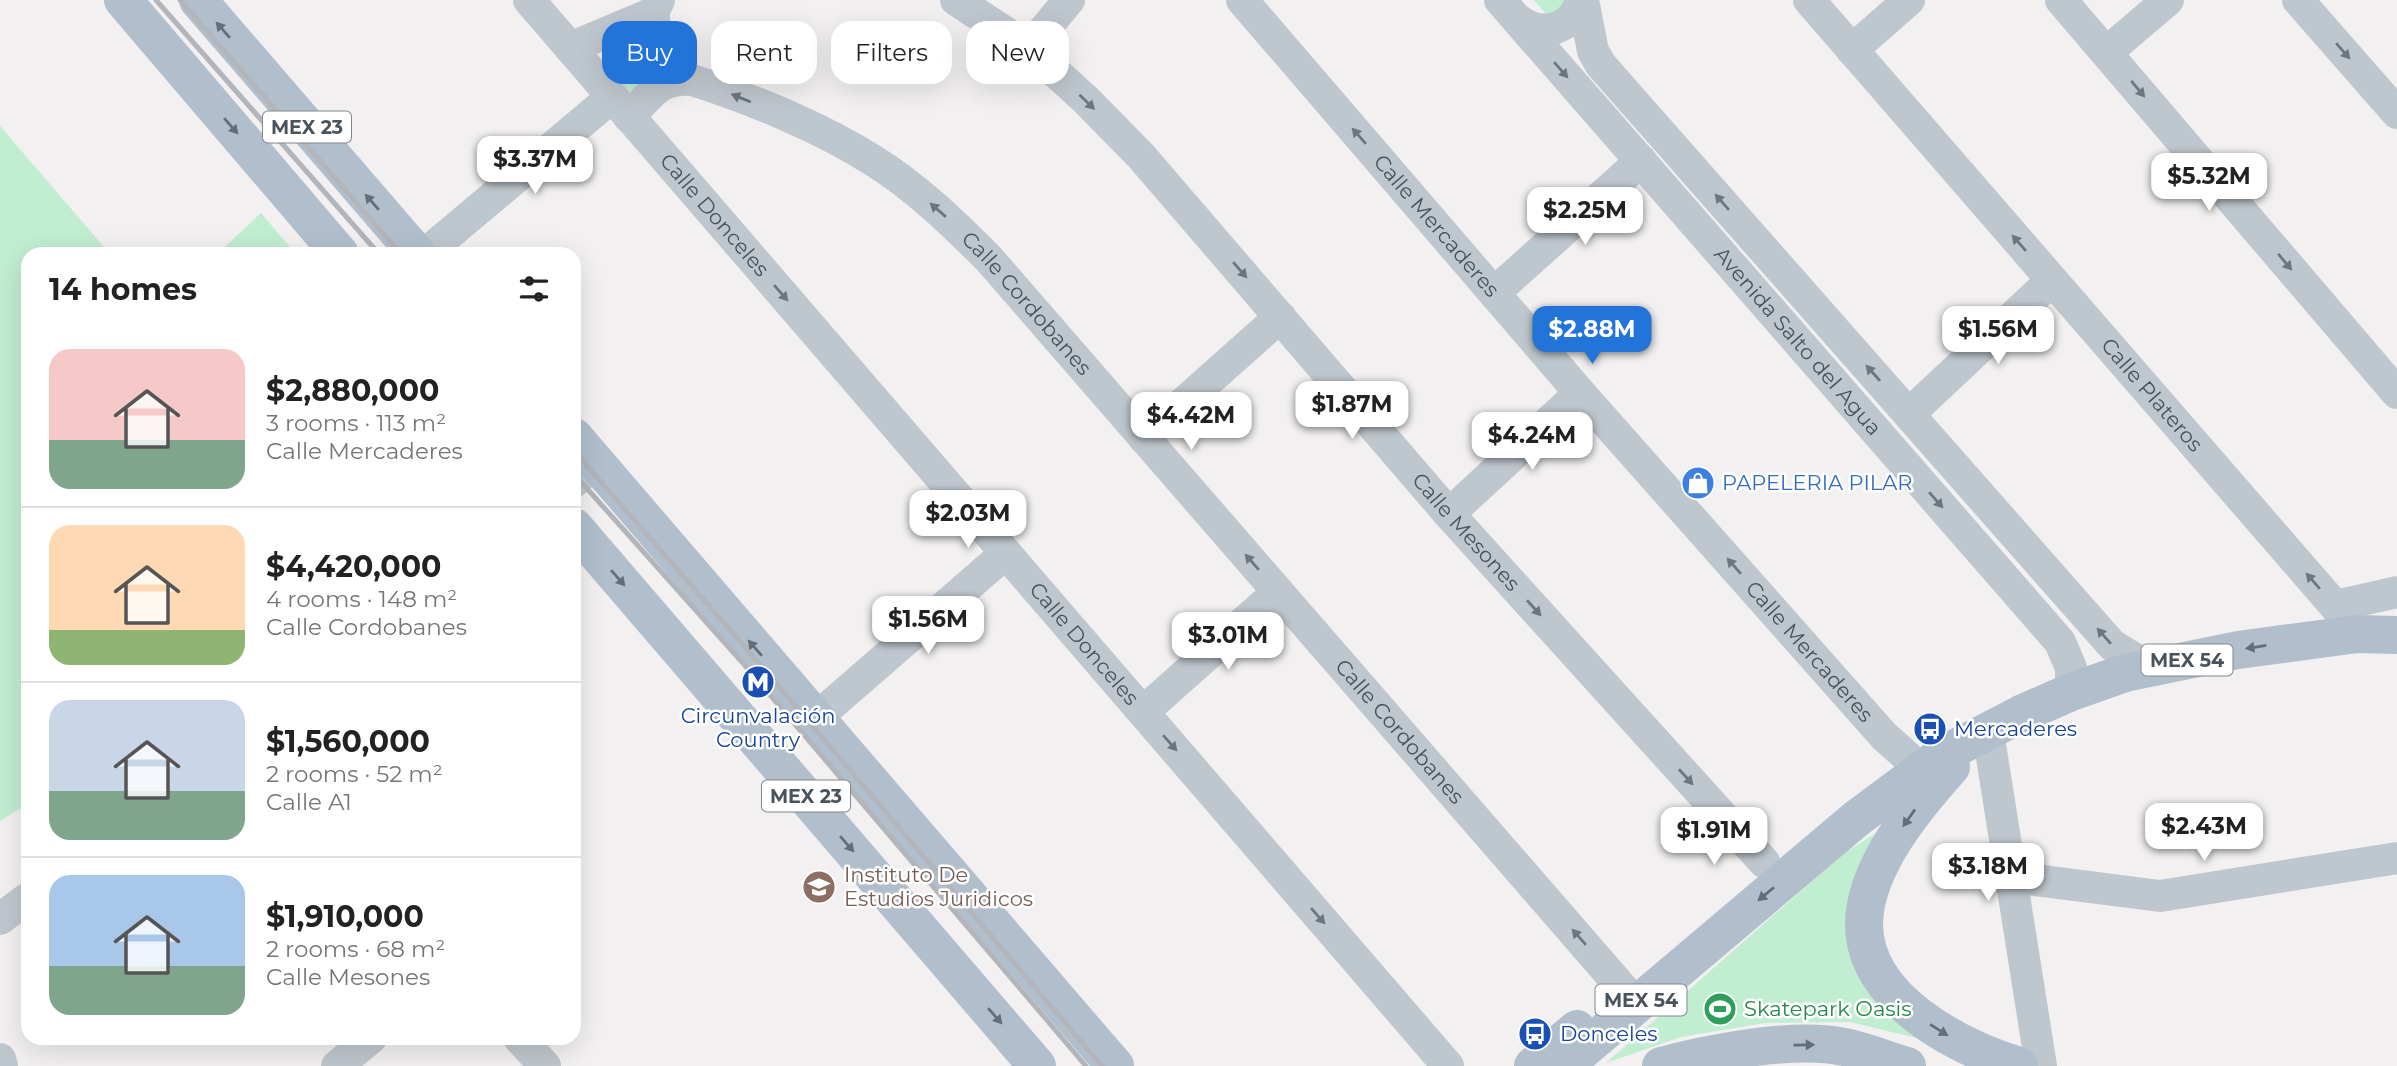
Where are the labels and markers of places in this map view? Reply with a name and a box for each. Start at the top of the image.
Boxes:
pin: $3.37M [478,136,592,196]
pin: $5.32M [2152,154,2266,213]
pin: $2.25M [1528,188,1642,247]
pin: $2.88M [1535,306,1649,366]
pin: $1.56M [1941,306,2055,366]
pin: $1.87M [1295,382,1409,441]
pin: $4.42M [1134,392,1248,452]
pin: $4.24M [1475,412,1589,472]
shop icon: PAPELERIA PILAR [1679,464,1717,502]
place label: PAPELERIA PILAR [1722,470,1912,495]
pin: $2.03M [911,490,1025,550]
pin: $1.56M [871,596,985,656]
pin: $3.01M [1171,612,1285,672]
metro station icon: Circunvalación Country [739,663,777,701]
place label: Circunvalación Country [681,703,835,752]
bus stop icon: Mercaderes [1911,710,1949,748]
place label: Mercaderes [1954,716,2077,741]
pin: $2.43M [2147,804,2261,863]
pin: $1.91M [1657,808,1771,867]
pin: $3.18M [1931,844,2045,903]
place label: Instituto De Estudios Juridicos [844,862,1033,911]
school or university icon: Instituto De Estudios Juridicos [800,868,838,906]
sports icon: Skatepark Oasis [1701,990,1739,1028]
place label: Skatepark Oasis [1744,996,1912,1021]
bus stop icon: Donceles [1516,1015,1554,1053]
place label: Donceles [1560,1021,1658,1046]

